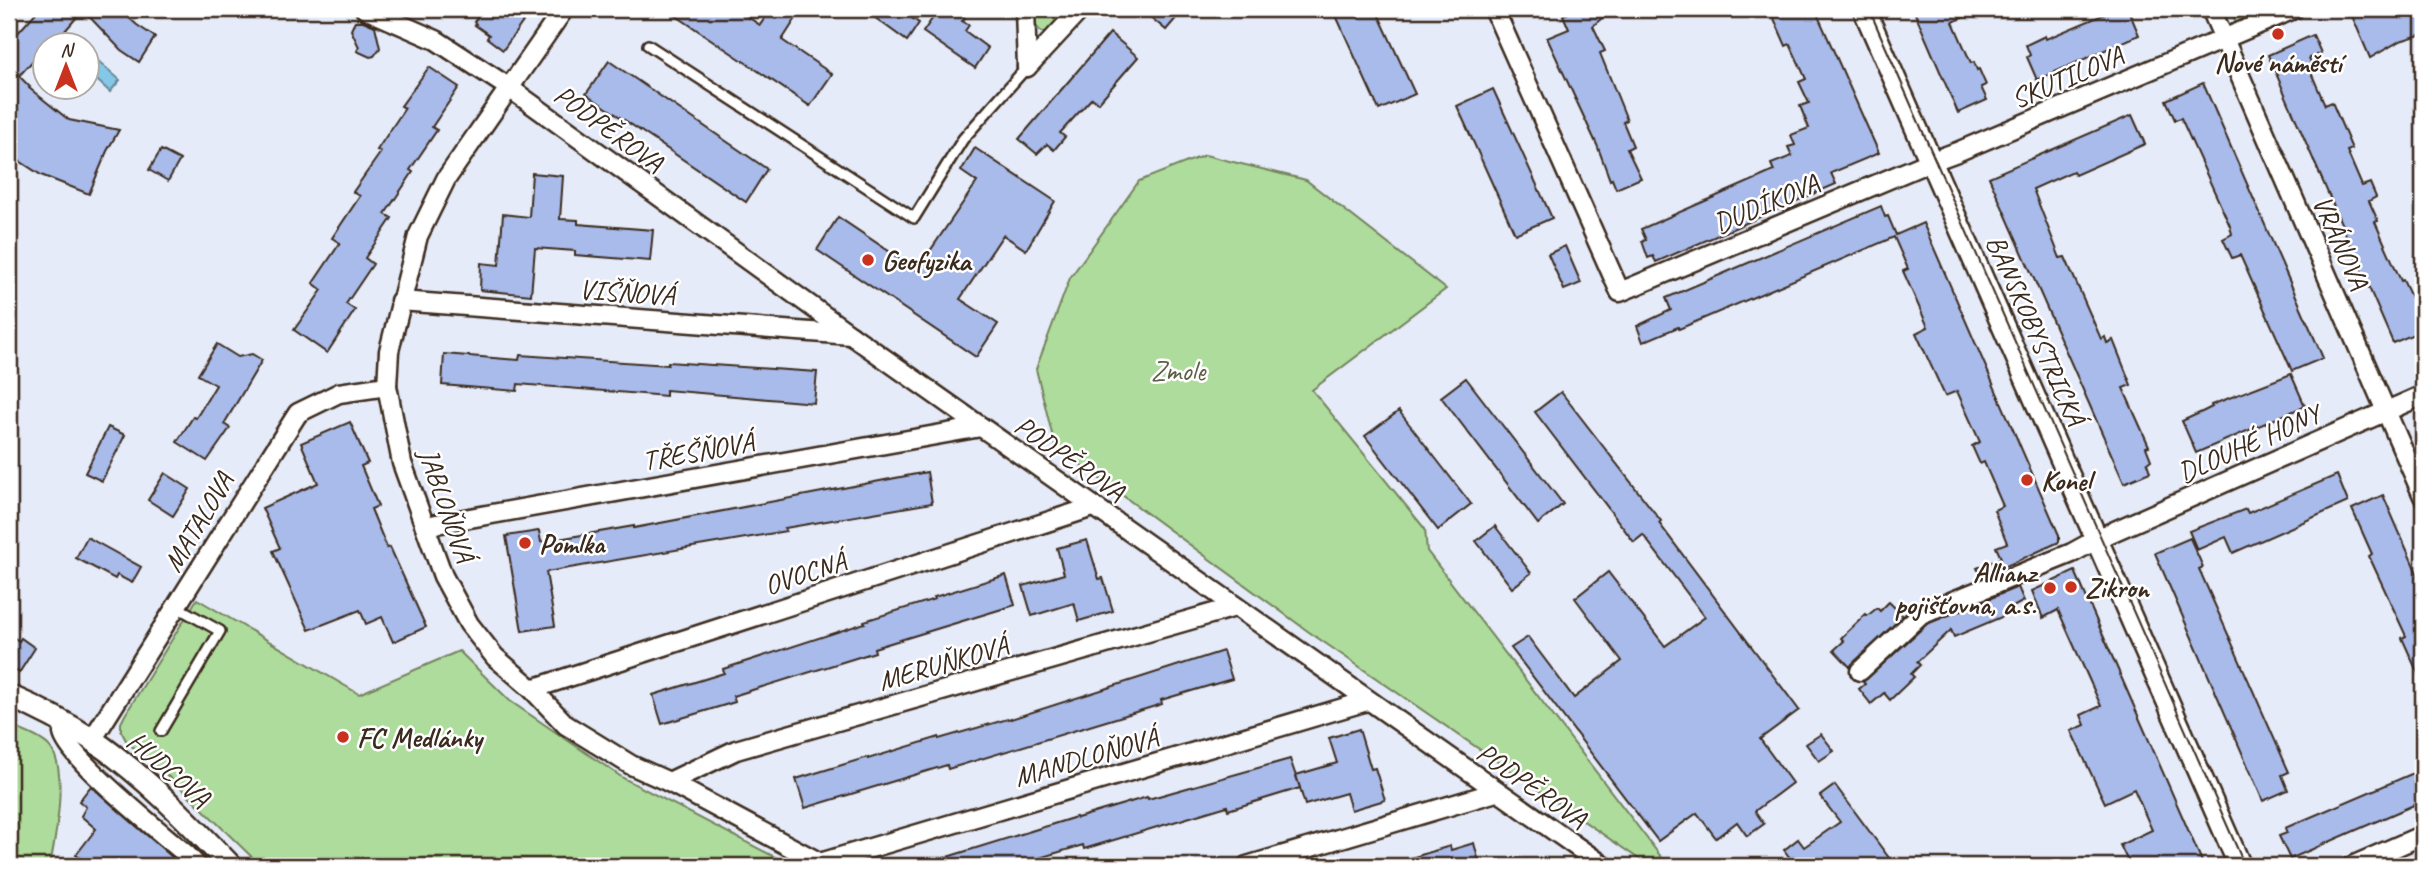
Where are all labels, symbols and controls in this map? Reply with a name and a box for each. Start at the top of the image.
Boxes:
marker: Nové náměstí [2270,26,2286,42]
north arrow [32,32,102,102]
street label: SKUTILOVA [2006,37,2130,116]
text: N [60,38,75,62]
place label: Nové náměstí [2214,45,2347,80]
street label: PODPĚROVA [547,77,671,180]
street label: DUDÍKOVA [1708,165,1825,241]
street label: VRÁNOVA [2305,190,2377,295]
street label: BANSKOBYSTRICKÁ [1978,230,2095,434]
place label: Geofyzika [882,243,973,279]
marker: Geofyzika [860,252,876,268]
street label: VIŠŇOVÁ [578,271,680,313]
park label: Zmole [1151,353,1207,388]
street label: DLOUHÉ HONY [2172,394,2329,490]
street label: PODPĚROVA [1008,407,1133,509]
street label: TŘEŠŇOVÁ [640,423,760,478]
street label: JABLOŇOVÁ [411,442,484,570]
place label: Konel [2041,463,2096,498]
street label: MATALOVA [155,465,242,578]
marker: Konel [2019,472,2035,488]
place label: Pomlka [539,526,607,561]
marker: Pomlka [517,535,533,551]
street label: OVOCNÁ [760,542,854,603]
place label: Allianz pojišťovna, a.s. [1895,555,2039,622]
place label: Zikron [2085,570,2151,605]
marker: Zikron [2063,579,2079,595]
marker: Allianz pojišťovna, a.s. [2042,580,2058,596]
street label: MERUŇKOVÁ [874,627,1016,698]
street label: MANDLOŇOVÁ [1010,719,1166,794]
place label: FC Medlánky [357,720,485,755]
street label: HUDCOVA [120,723,219,815]
marker: FC Medlánky [335,729,351,745]
street label: PODPĚROVA [1470,734,1595,836]

